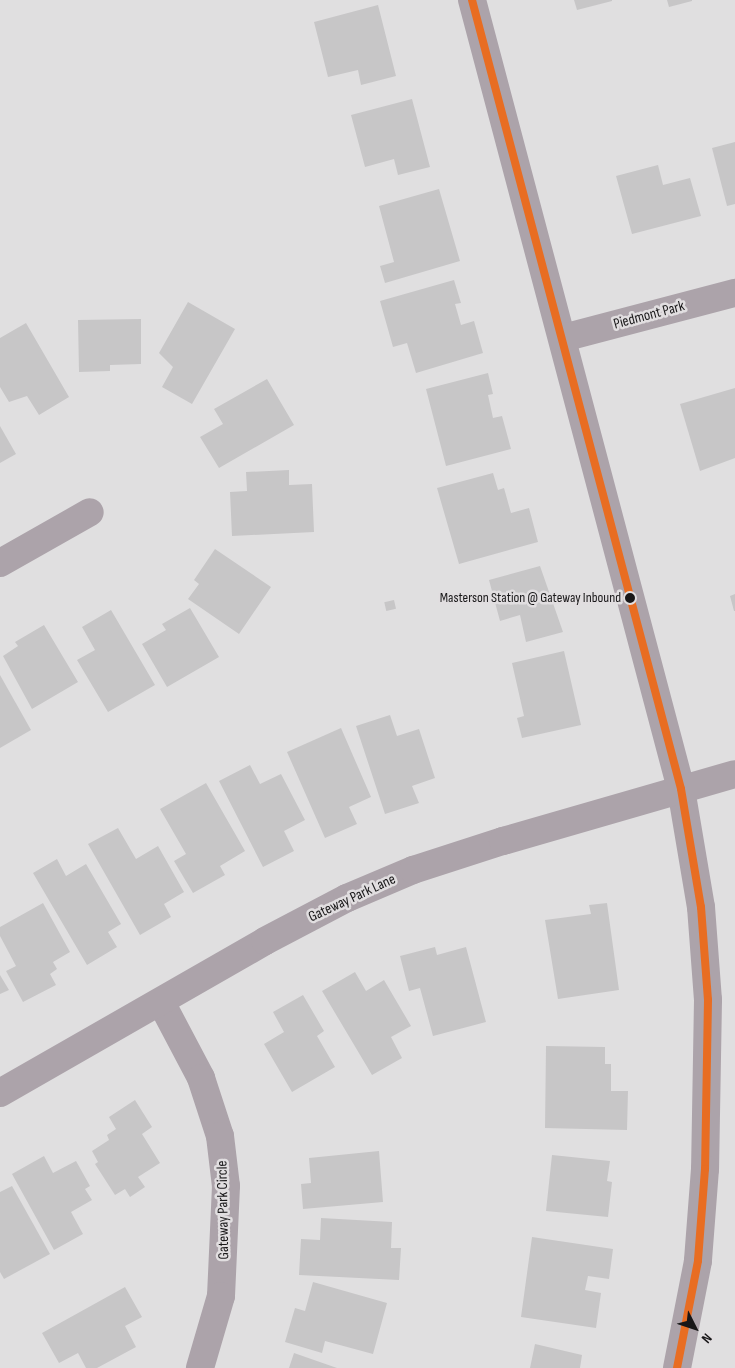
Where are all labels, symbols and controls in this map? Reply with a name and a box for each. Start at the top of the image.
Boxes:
street label: Piedmont Park [612,297,686,333]
place label: Masterson Station @ Gateway Inbound [440,590,621,606]
marker: Masterson Station @ Gateway Inbound [625,593,635,603]
street label: Gateway Park Lane [306,870,398,926]
street label: Gateway Park Circle [213,1160,233,1260]
north arrow [670,1303,720,1353]
text: N [698,1330,716,1347]

